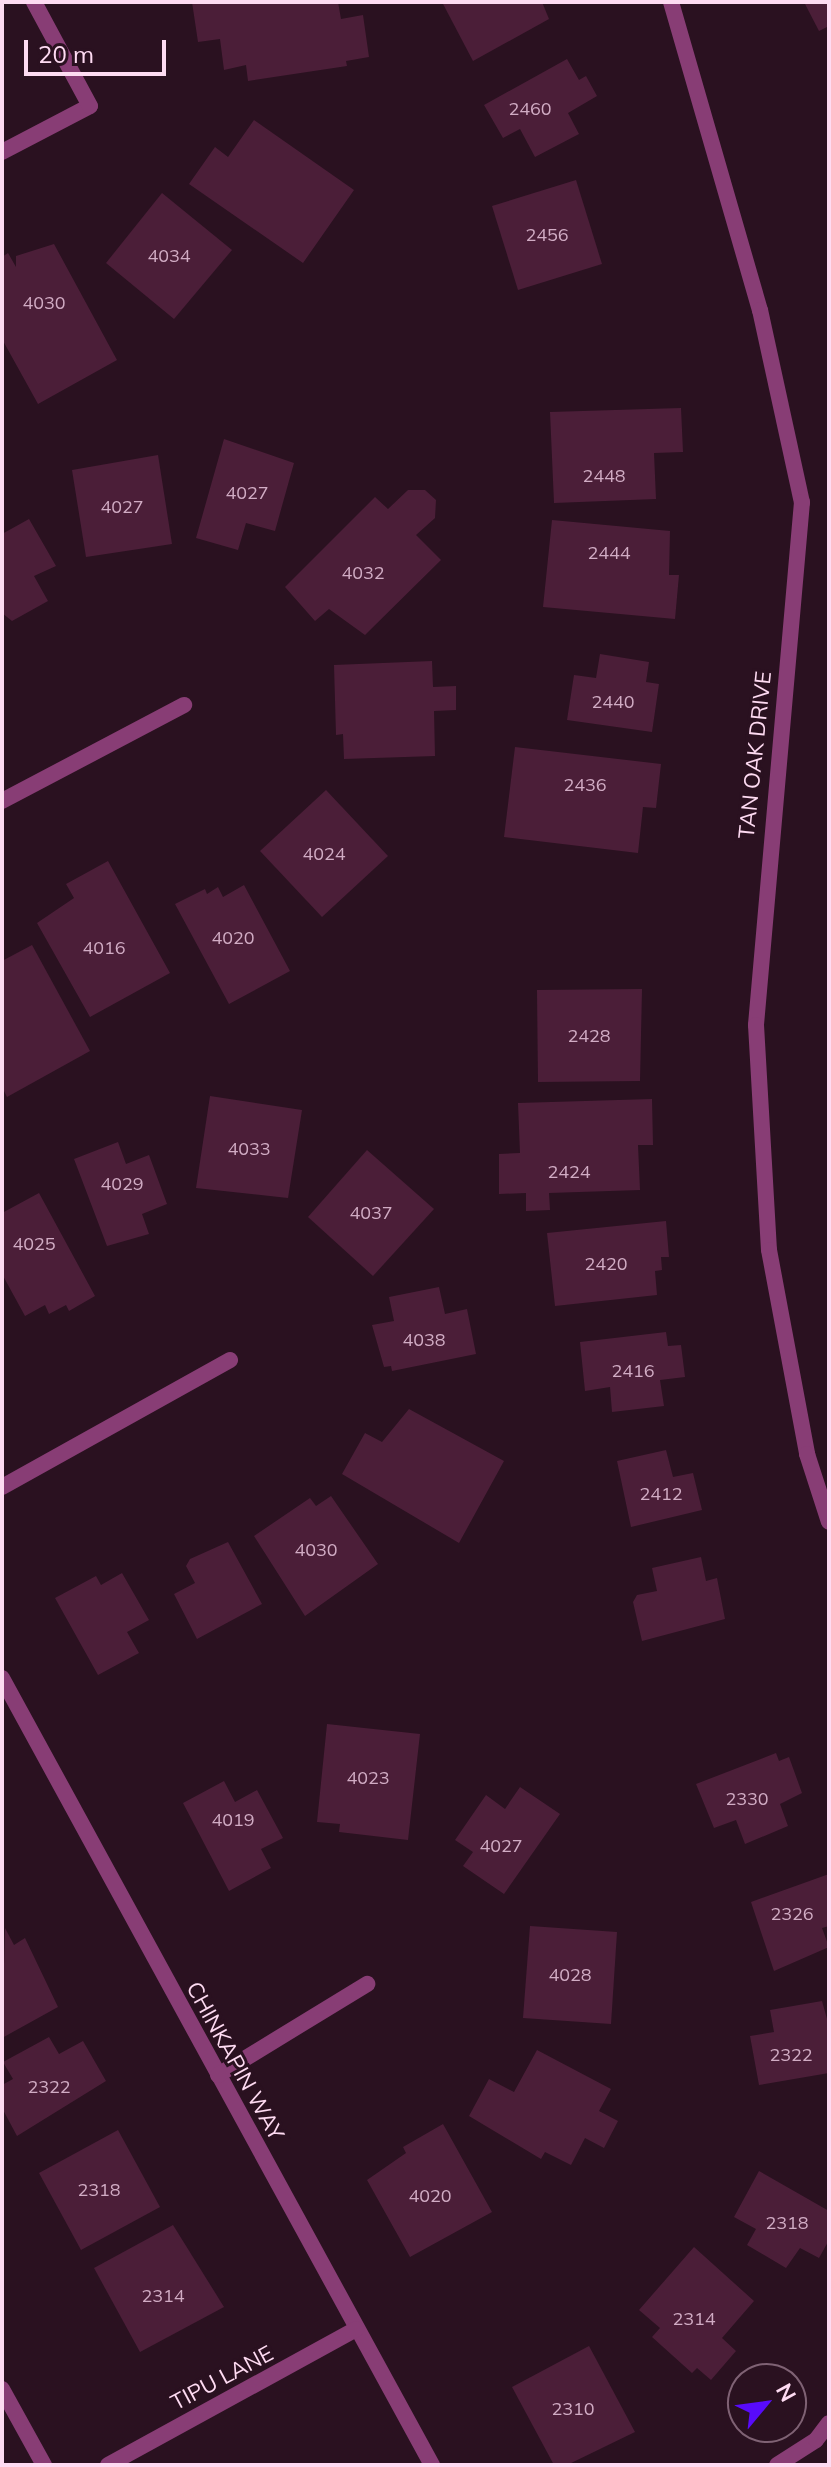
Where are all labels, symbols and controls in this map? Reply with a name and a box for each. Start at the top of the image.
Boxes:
scale bar [28,24,170,74]
text: 20 m [38,39,94,69]
house number: 2460 [508,98,552,120]
house number: 2456 [525,224,569,246]
house number: 4034 [147,245,191,267]
house number: 4030 [22,292,66,314]
house number: 2448 [582,465,626,487]
house number: 4027 [225,482,269,504]
house number: 4027 [100,496,144,518]
house number: 2444 [587,542,631,564]
house number: 4032 [341,562,385,584]
street label: TAN OAK DRIVE [733,670,777,840]
house number: 2440 [591,691,635,713]
house number: 2436 [563,774,607,796]
house number: 4024 [302,843,346,865]
house number: 4020 [211,927,255,949]
house number: 4016 [82,937,126,959]
house number: 2428 [567,1025,611,1047]
house number: 4033 [227,1138,271,1160]
house number: 2424 [547,1161,591,1183]
house number: 4029 [100,1173,144,1195]
house number: 4037 [349,1202,393,1224]
house number: 4025 [12,1233,56,1255]
house number: 2420 [584,1253,628,1275]
house number: 4038 [402,1329,446,1351]
house number: 2416 [611,1360,655,1382]
house number: 2412 [639,1483,683,1505]
house number: 4030 [294,1539,338,1561]
house number: 4023 [346,1767,390,1789]
house number: 2330 [725,1788,769,1810]
house number: 4019 [211,1809,255,1831]
house number: 4027 [479,1835,523,1857]
house number: 2326 [770,1903,814,1925]
house number: 4028 [548,1964,592,1986]
street label: CHINKAPIN WAY [181,1977,289,2145]
house number: 2322 [769,2044,813,2066]
house number: 2322 [27,2076,71,2098]
house number: 2318 [77,2179,121,2201]
house number: 4020 [408,2185,452,2207]
house number: 2318 [765,2212,809,2234]
house number: 2314 [141,2285,185,2307]
house number: 2314 [672,2308,716,2330]
street label: TIPU LANE [166,2340,278,2416]
north arrow [727,2363,807,2443]
text: N [770,2378,803,2406]
house number: 2310 [551,2398,595,2420]

